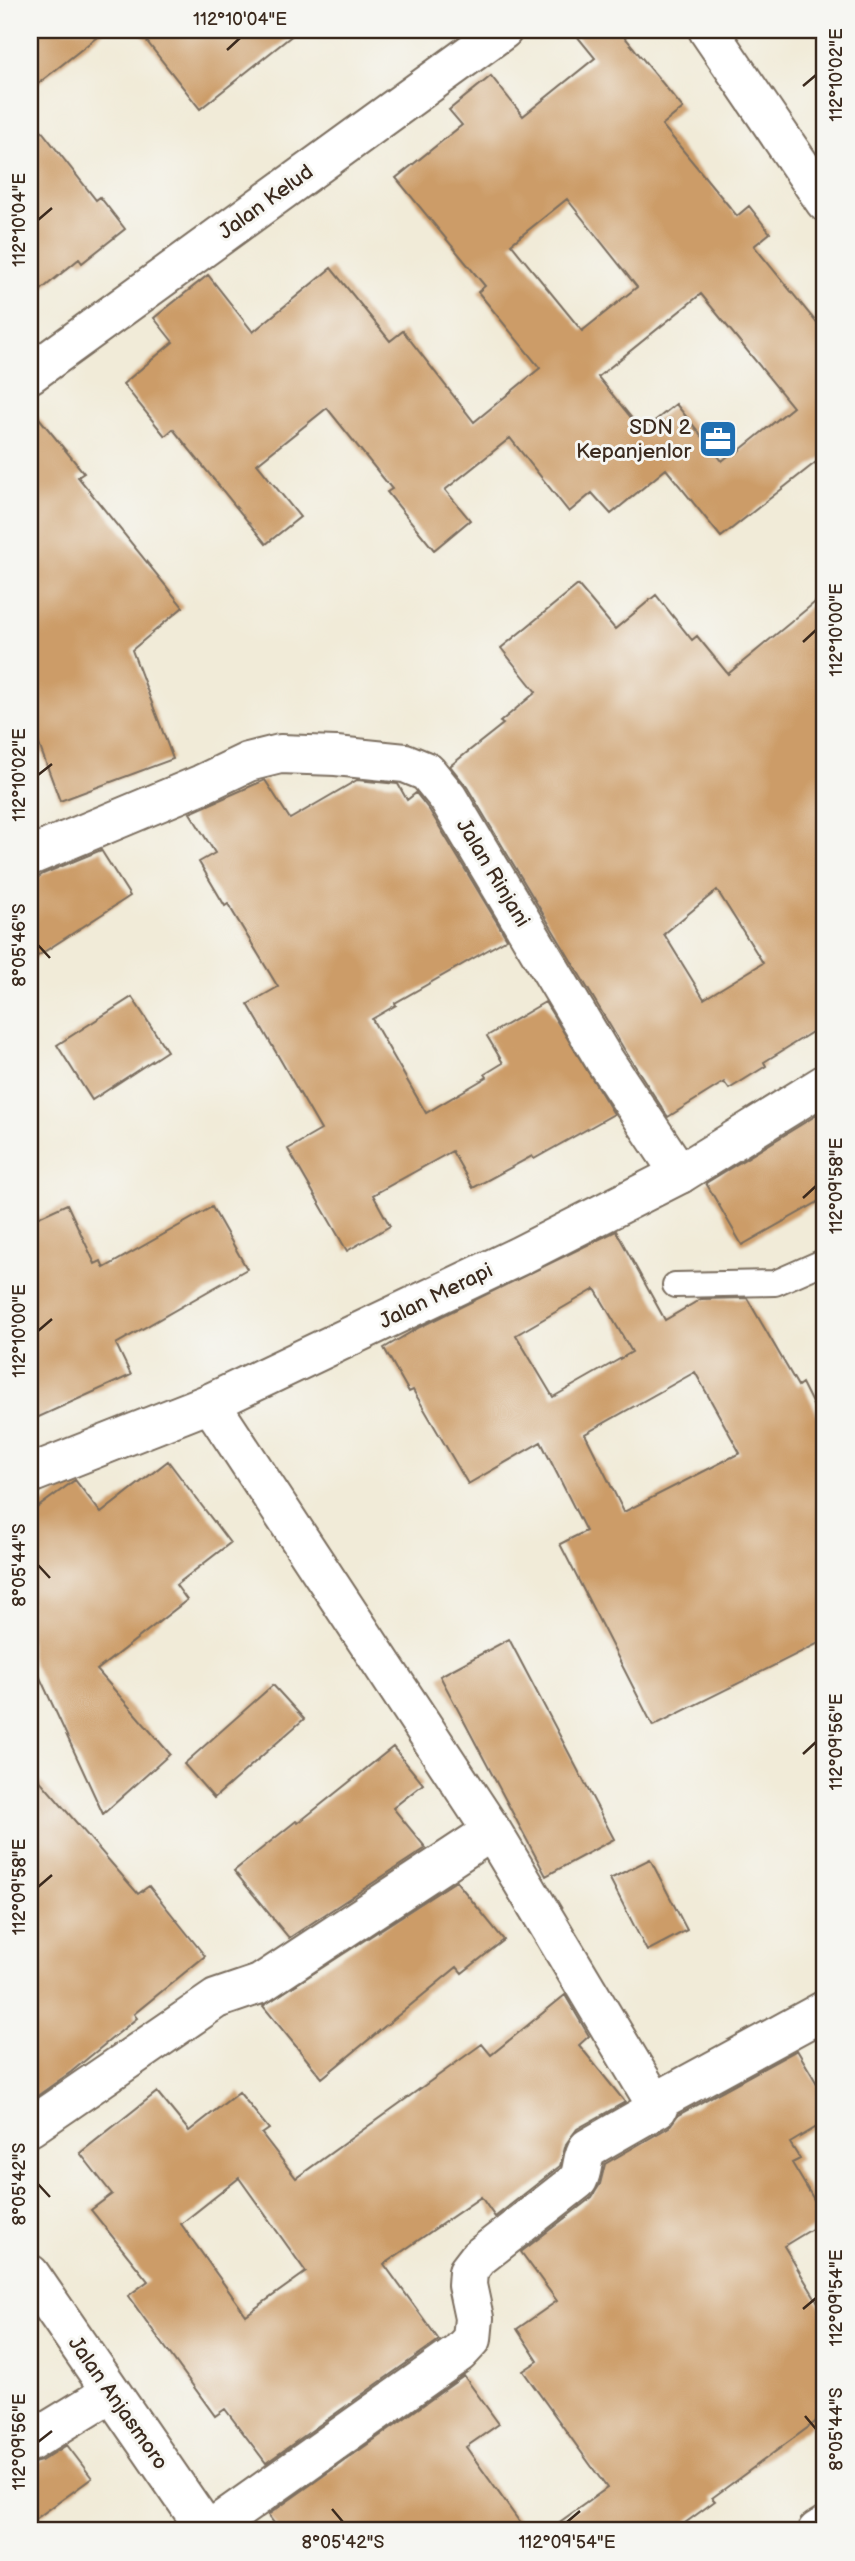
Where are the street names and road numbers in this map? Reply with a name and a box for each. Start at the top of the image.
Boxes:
street label: Jalan Kelud [214,159,318,245]
street label: Jalan Rinjani [451,814,535,932]
street label: Jalan Merapi [375,1258,497,1334]
street label: Jalan Anjasmoro [63,2332,173,2474]

